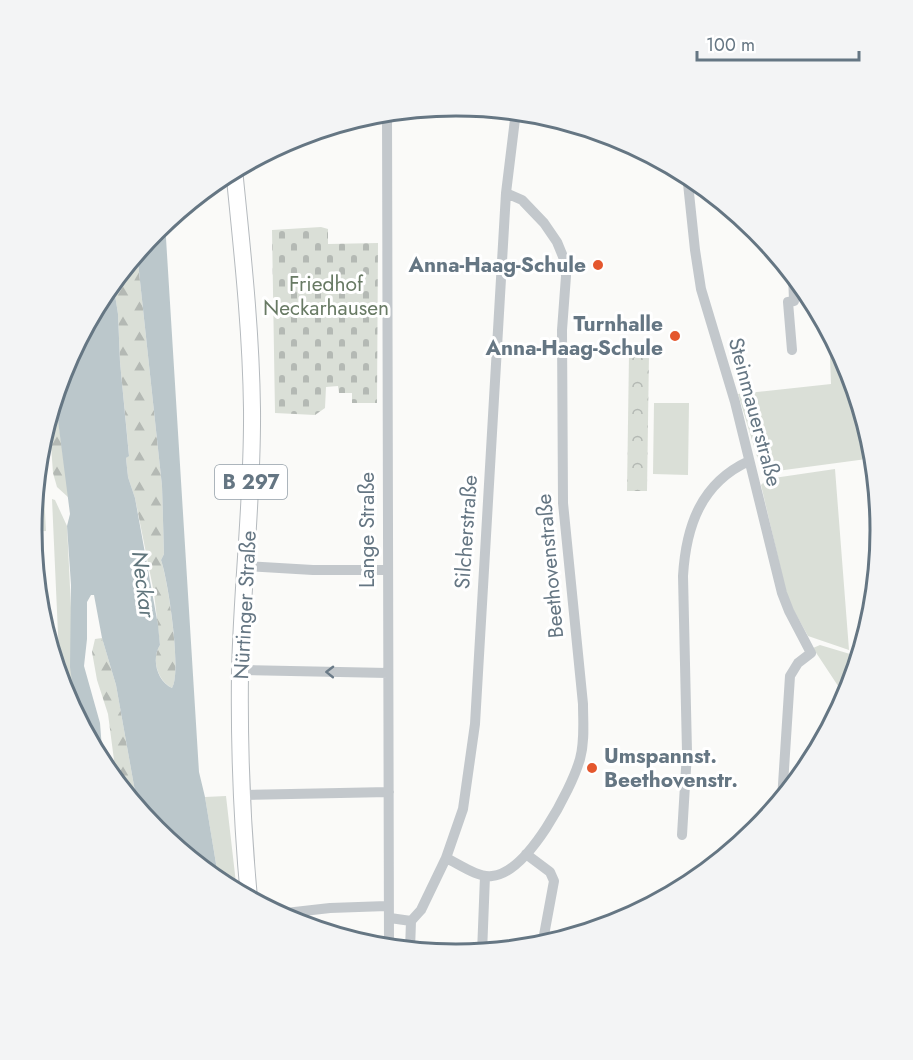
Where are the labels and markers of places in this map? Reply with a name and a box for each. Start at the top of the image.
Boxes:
place label: Anna-Haag-Schule [408,250,586,280]
marker: Anna-Haag-Schule [591,258,605,272]
place label: Turnhalle Anna-Haag-Schule [485,309,663,363]
marker: Turnhalle Anna-Haag-Schule [668,329,682,343]
place label: Umspannst. Beethovenstr. [604,741,738,795]
marker: Umspannst. Beethovenstr. [585,761,599,775]

